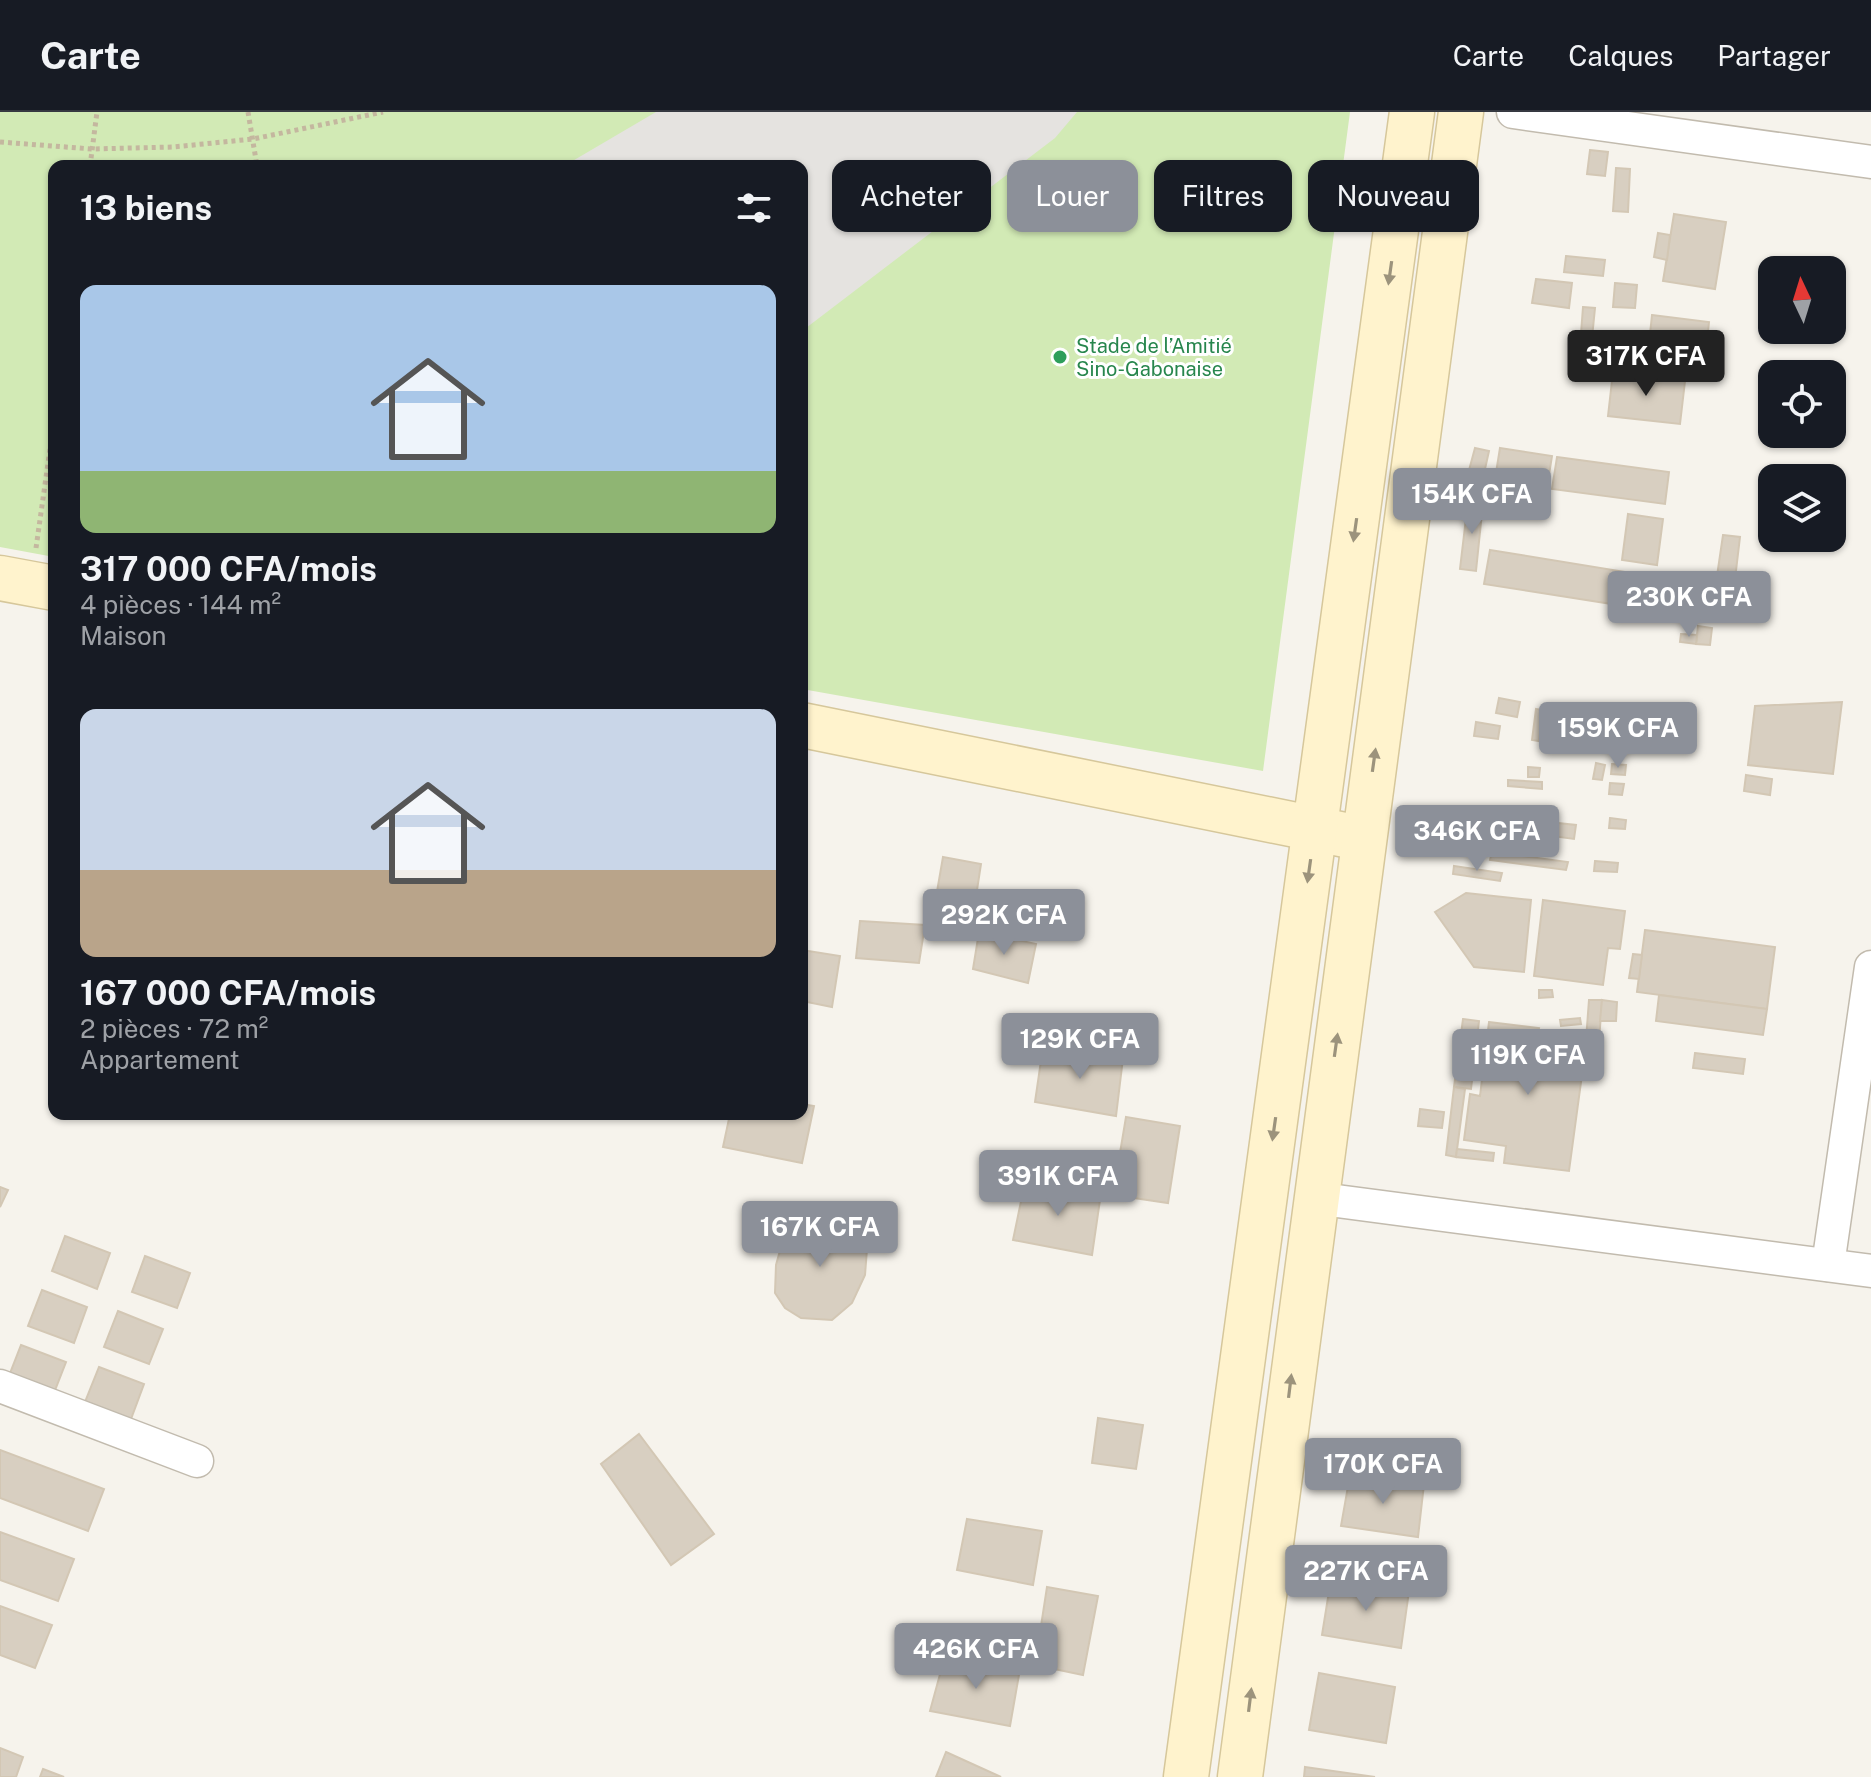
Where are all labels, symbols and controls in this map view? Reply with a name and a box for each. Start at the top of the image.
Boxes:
text: Carte [40,33,141,78]
text: Carte [1453,39,1524,72]
text: Calques [1568,39,1673,72]
text: Partager [1717,39,1831,72]
chip: Acheter [832,160,991,232]
chip: Louer [1007,160,1138,232]
chip: Filtres [1154,160,1292,232]
chip: Nouveau [1308,160,1479,232]
icon: filters [732,186,776,230]
text: 13 biens [80,188,212,228]
north arrow [1758,256,1846,344]
map controls [1758,256,1846,552]
one-way arrow [1383,260,1396,285]
pin: 317K CFA [1563,330,1729,398]
place label: Stade de l’Amitié Sino-Gabonaise [1076,334,1232,381]
icon: home [356,337,500,481]
text: 317K CFA [1586,340,1706,371]
marker: Stade de l’Amitié Sino-Gabonaise [1051,348,1069,366]
button: locate [1758,360,1846,448]
button: layers [1758,464,1846,552]
pin: 154K CFA [1389,468,1555,536]
text: 154K CFA [1411,478,1533,509]
one-way arrow [1348,518,1361,543]
text: 317 000 CFA/mois [80,549,377,589]
pin: 230K CFA [1606,571,1772,639]
text: 230K CFA [1626,581,1752,612]
text: 4 pièces · 144 m² [80,589,281,620]
text: Maison [80,620,167,651]
pin: 159K CFA [1535,702,1701,770]
text: 159K CFA [1557,712,1679,743]
one-way arrow [1368,747,1381,772]
icon: home [356,761,500,905]
pin: 346K CFA [1394,805,1560,873]
text: 346K CFA [1413,815,1541,846]
one-way arrow [1302,859,1315,884]
pin: 292K CFA [921,889,1087,957]
text: 292K CFA [941,899,1067,930]
text: 167 000 CFA/mois [80,973,376,1013]
text: 2 pièces · 72 m² [80,1013,268,1044]
pin: 129K CFA [997,1013,1163,1081]
text: 129K CFA [1019,1023,1141,1054]
pin: 119K CFA [1445,1029,1611,1097]
one-way arrow [1330,1033,1343,1058]
text: 119K CFA [1470,1039,1586,1070]
text: Appartement [80,1044,240,1075]
one-way arrow [1267,1117,1280,1142]
pin: 391K CFA [975,1150,1141,1218]
text: 391K CFA [997,1160,1119,1191]
pin: 167K CFA [737,1201,903,1269]
text: 167K CFA [760,1211,880,1242]
one-way arrow [1284,1373,1297,1398]
pin: 170K CFA [1300,1438,1466,1506]
text: 170K CFA [1323,1448,1443,1479]
pin: 227K CFA [1283,1545,1449,1613]
text: 227K CFA [1303,1555,1429,1586]
pin: 426K CFA [893,1623,1059,1691]
text: 426K CFA [913,1633,1040,1664]
one-way arrow [1243,1687,1256,1712]

